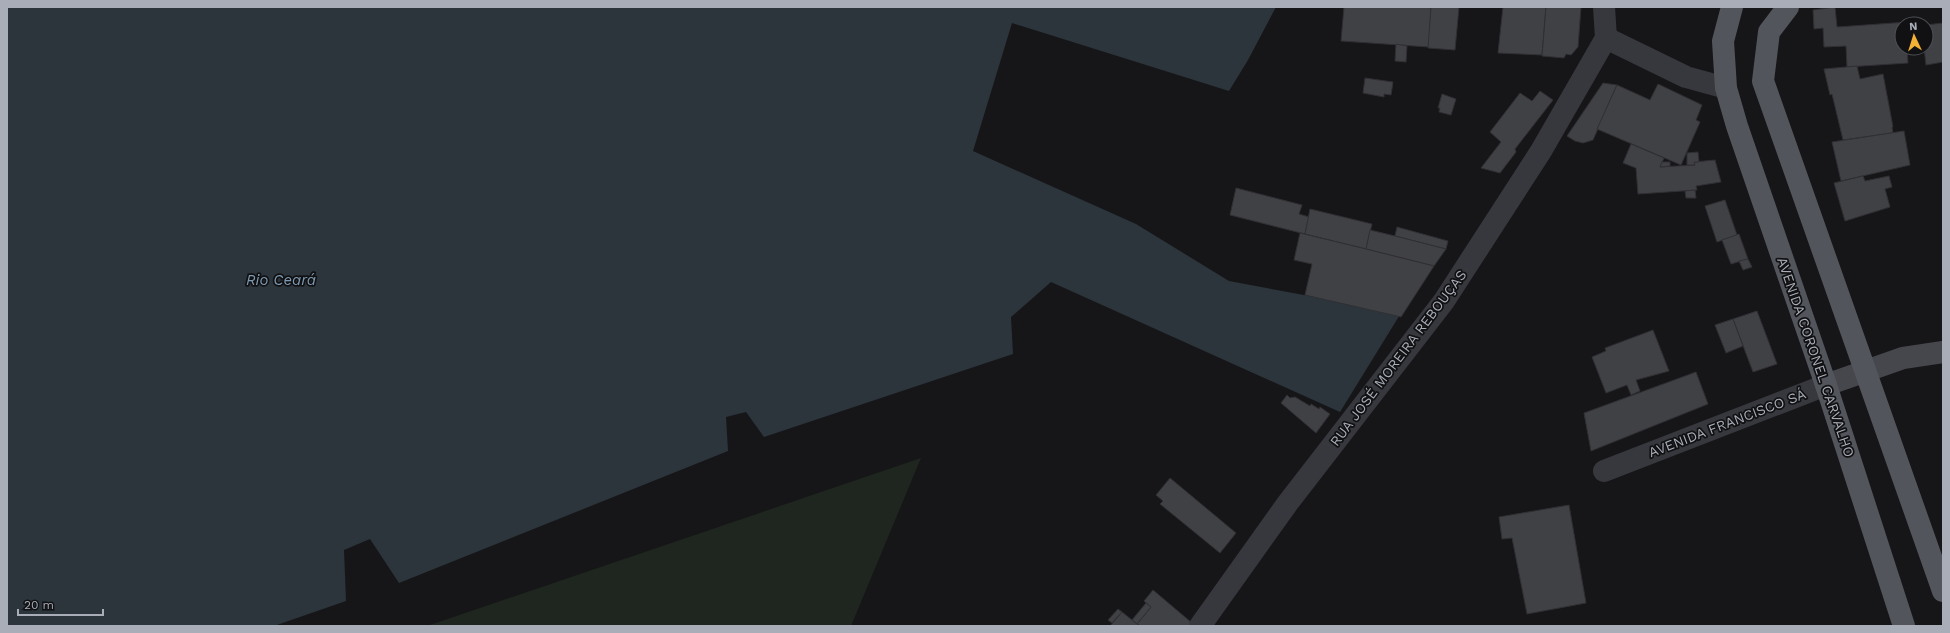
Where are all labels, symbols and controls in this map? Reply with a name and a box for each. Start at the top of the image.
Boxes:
north arrow [1894,16,1934,56]
text: N [1909,20,1918,33]
street label: AVENIDA CORONEL CARVALHO [1774,255,1858,459]
street label: RUA JOSÉ MOREIRA REBOUÇAS [1327,267,1469,449]
water label: Rio Ceará [246,271,316,289]
street label: AVENIDA FRANCISCO SÁ [1646,386,1808,460]
scale bar [18,591,103,617]
text: 20 m [24,598,54,612]

